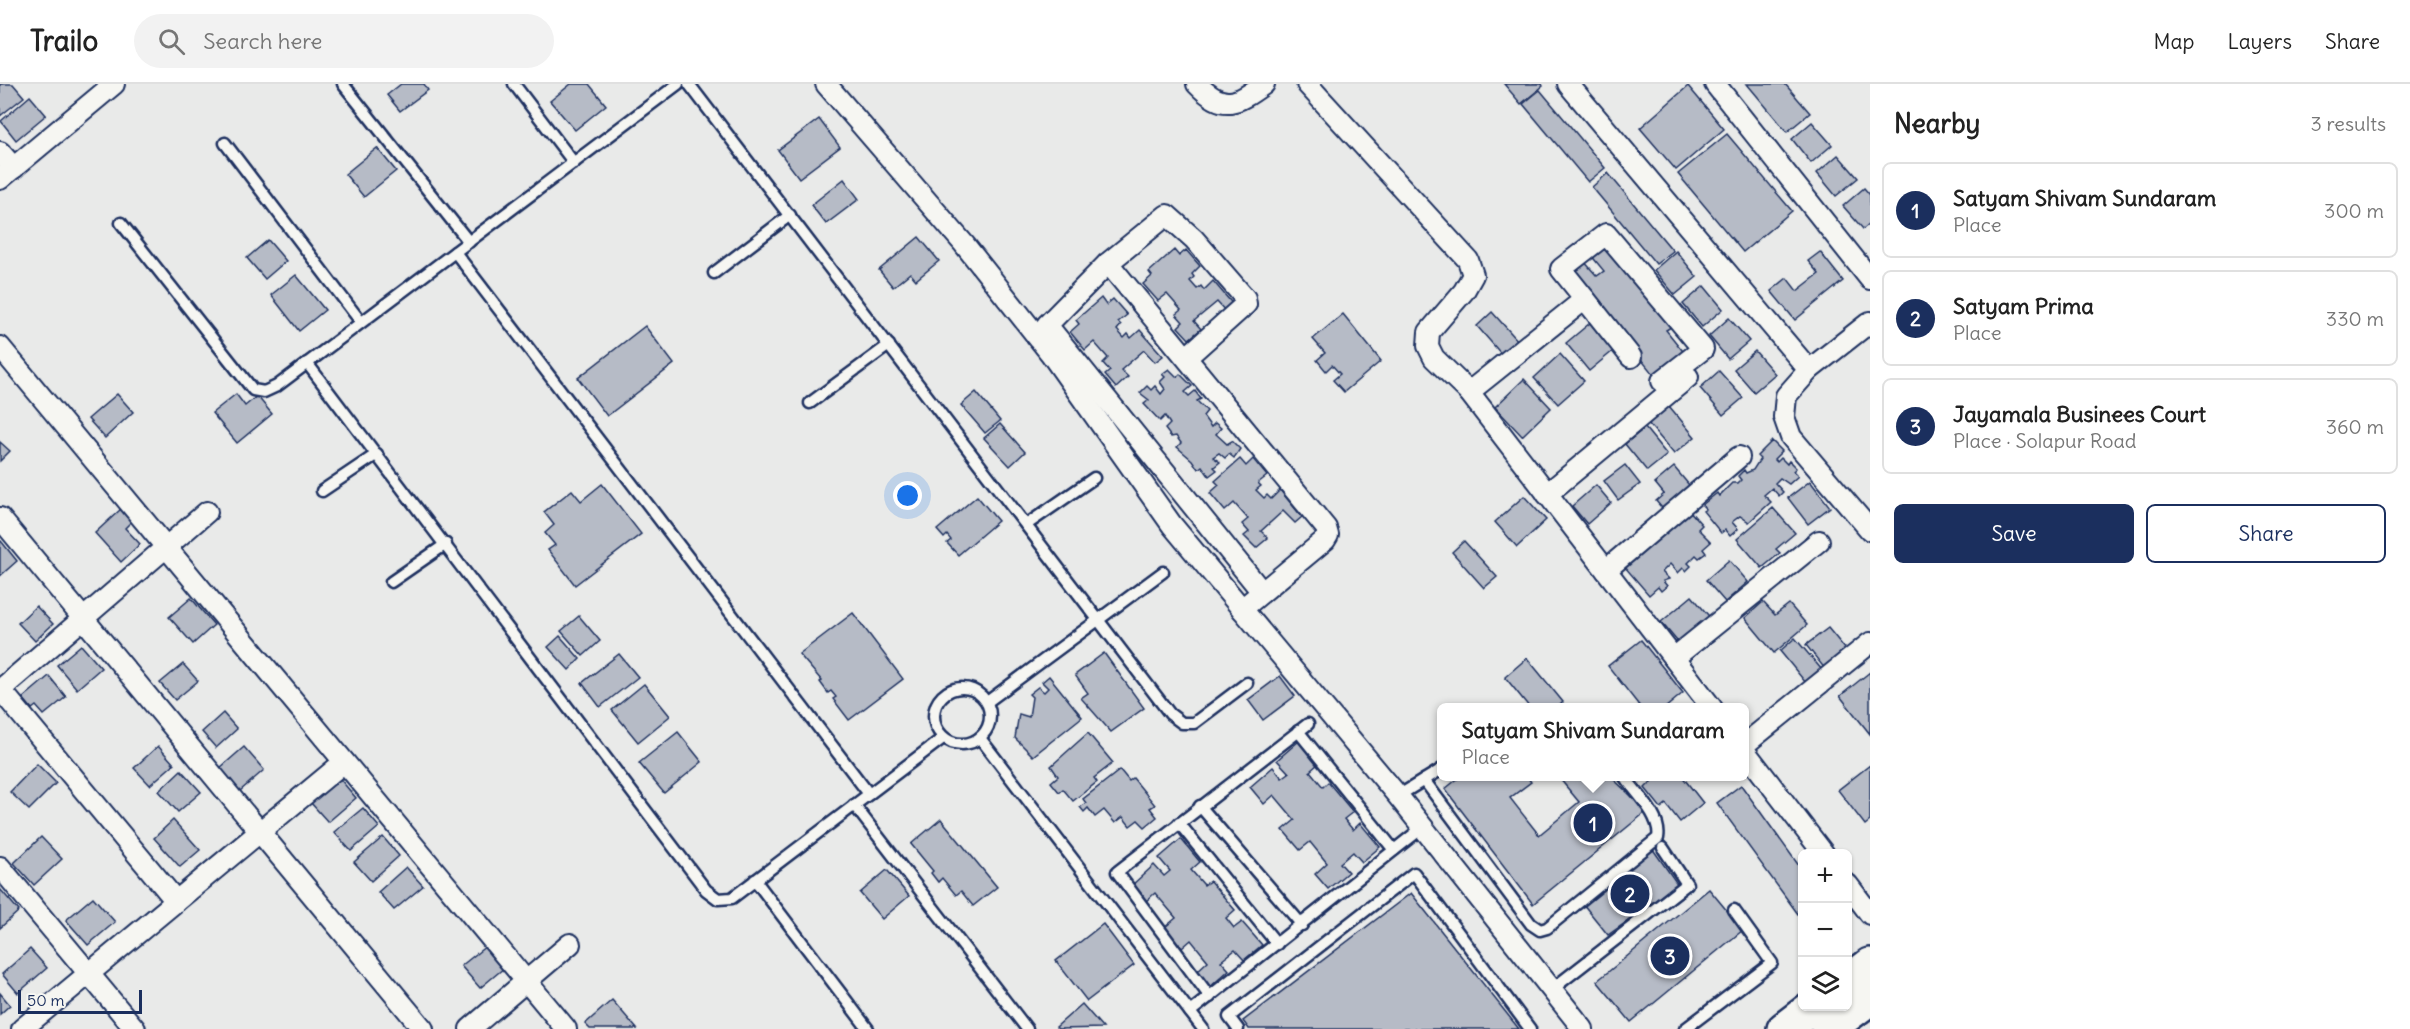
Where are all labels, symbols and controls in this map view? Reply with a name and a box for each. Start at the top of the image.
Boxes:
search box [134,14,554,68]
text: Trailo [30,23,98,59]
icon: search [155,25,188,58]
text: Search here [203,27,322,55]
text: Map [2154,28,2194,55]
text: Layers [2227,28,2292,55]
text: Share [2325,28,2380,55]
text: Nearby [1894,107,1980,140]
text: 3 results [2310,111,2386,136]
text: Satyam Shivam Sundaram [1953,184,2216,212]
text: 1 [1912,198,1919,223]
text: 300 m [2324,198,2384,223]
text: Place [1953,212,2001,237]
text: Satyam Prima [1953,292,2094,320]
text: 2 [1910,306,1921,331]
text: 330 m [2326,306,2384,331]
text: Place [1953,320,2001,345]
text: Jayamala Businees Court [1953,400,2206,428]
text: 3 [1910,414,1921,439]
text: 360 m [2326,414,2384,439]
text: Place · Solapur Road [1953,428,2137,453]
your location [893,481,922,510]
button: Save [1894,504,2134,563]
button: Share [2146,504,2386,563]
popup [1437,703,1749,781]
text: Satyam Shivam Sundaram [1461,716,1725,744]
text: Place [1461,744,1510,769]
pin: 1 [1574,800,1612,846]
map controls [1798,849,1852,1011]
button: + [1798,849,1852,903]
pin: 2 [1610,872,1650,916]
button: − [1798,903,1852,957]
pin: 3 [1650,934,1690,978]
button: layers [1798,957,1852,1011]
scale bar [18,987,142,1014]
text: 50 m [27,990,65,1010]

